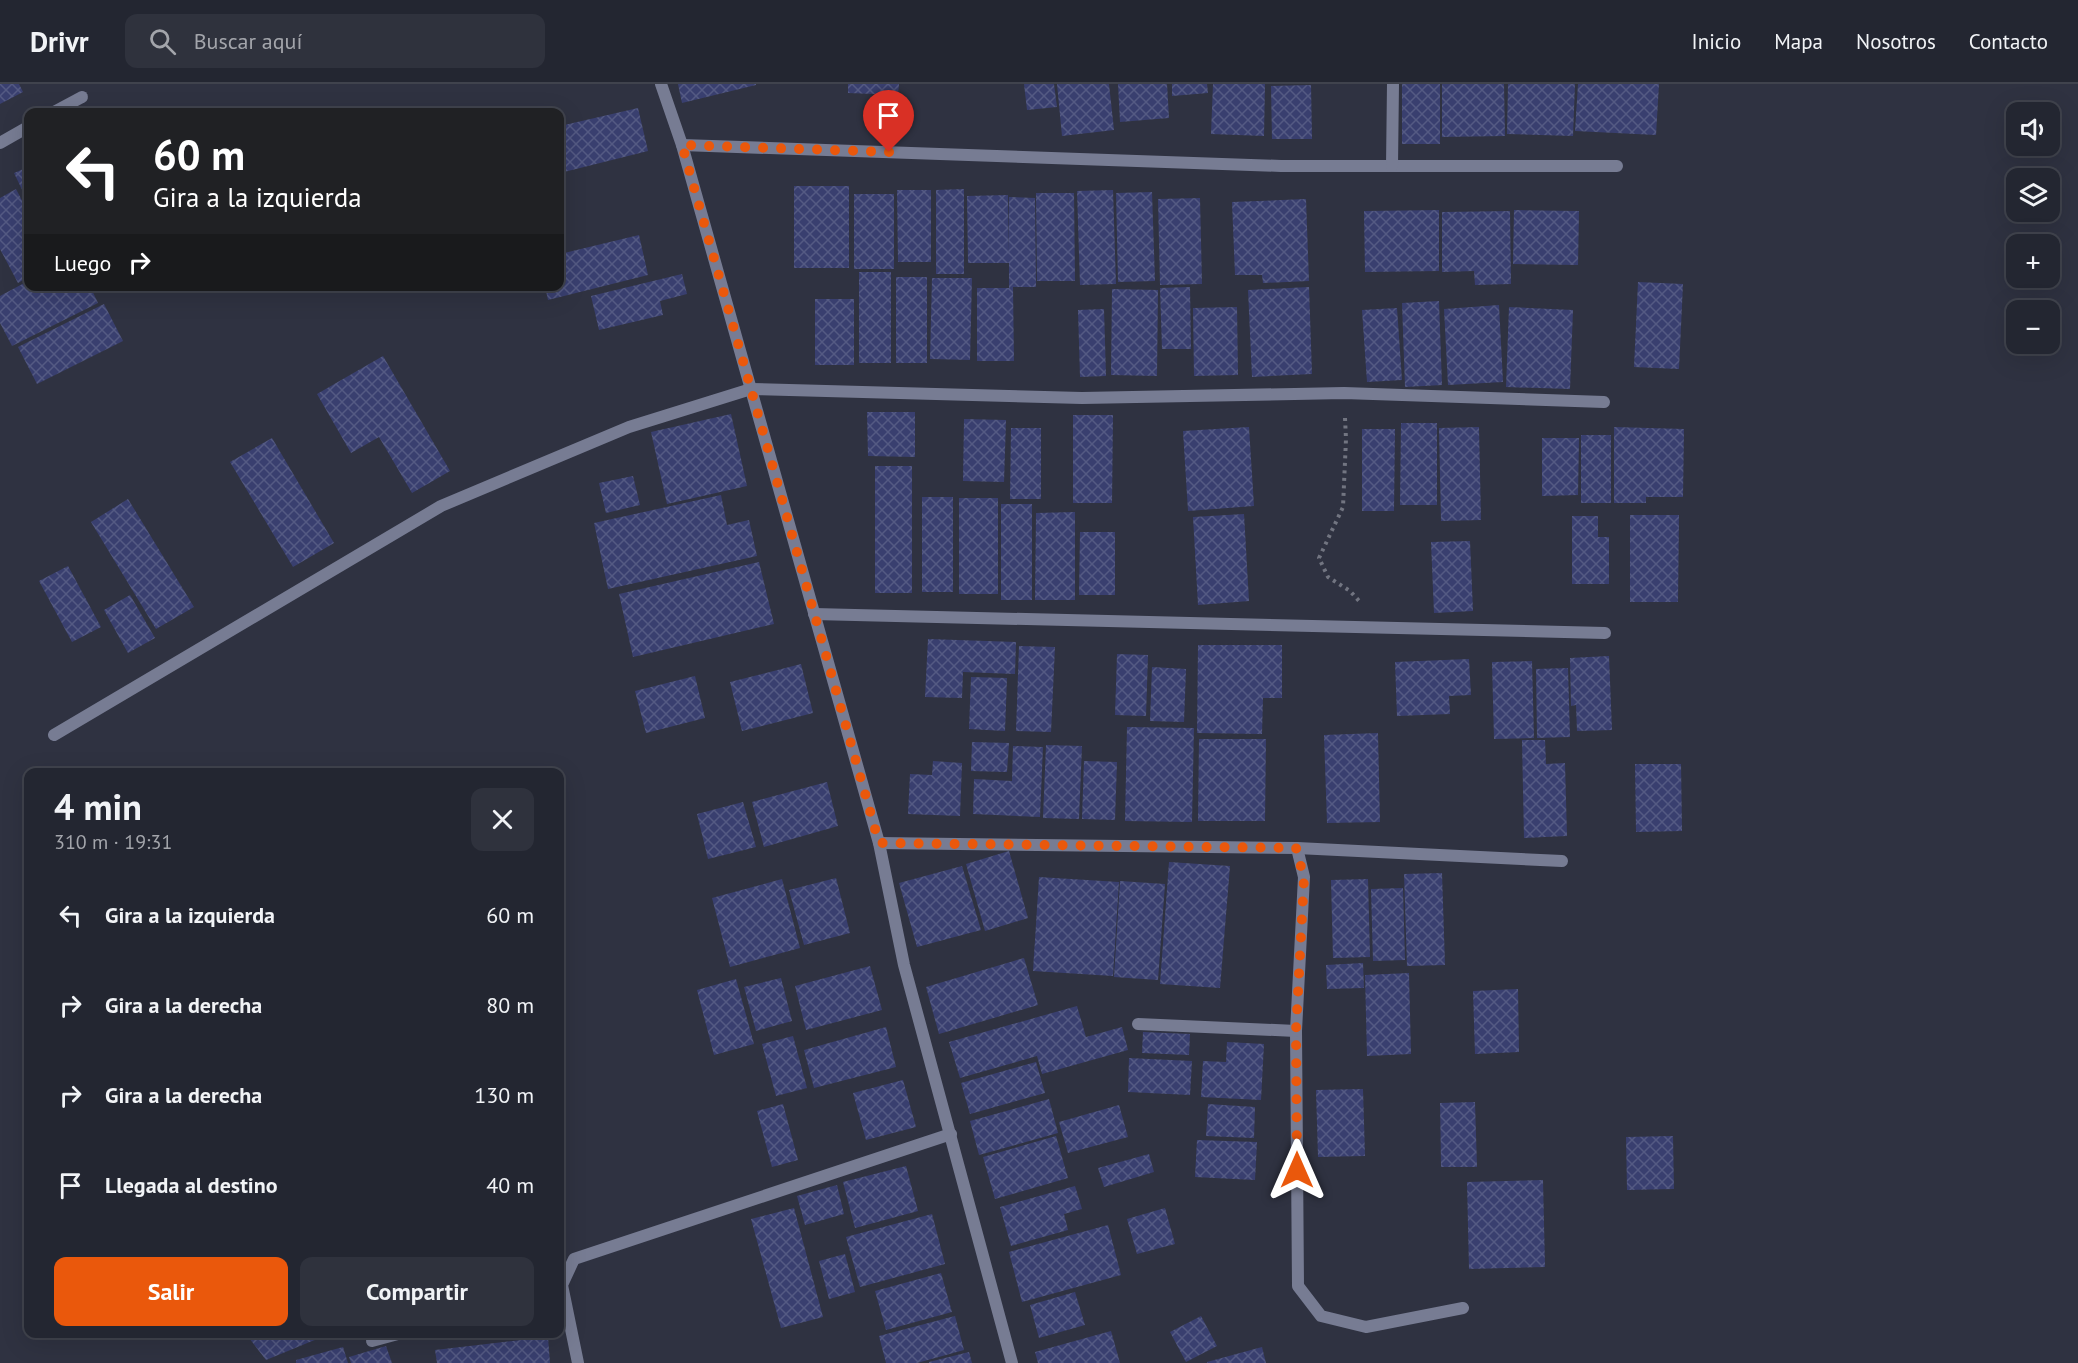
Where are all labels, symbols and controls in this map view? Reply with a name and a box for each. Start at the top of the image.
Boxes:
search box [125,14,545,68]
text: Drivr [30,23,89,60]
icon: search [146,25,179,58]
text: Buscar aquí [194,27,302,55]
text: Inicio [1692,28,1741,55]
text: Mapa [1774,28,1823,55]
text: Nosotros [1856,28,1936,55]
text: Contacto [1969,28,2048,55]
pin [863,90,914,152]
icon: arrive [872,99,905,132]
map controls [2006,102,2060,354]
button: sound [2006,102,2060,156]
text: 60 m [153,127,245,182]
icon: left [54,132,132,210]
button: layers [2006,168,2060,222]
text: Gira a la izquierda [153,180,362,214]
button: + [2006,234,2060,288]
icon: right [123,246,156,279]
text: Luego [54,249,111,277]
button: − [2006,300,2060,354]
text: 4 min [54,783,142,830]
button: close [471,788,534,851]
text: 310 m · 19:31 [54,829,172,855]
icon: left [54,899,87,932]
text: Gira a la izquierda [105,901,275,929]
text: 60 m [486,901,534,929]
icon: right [54,989,87,1022]
text: Gira a la derecha [105,991,262,1019]
text: 80 m [486,991,534,1019]
icon: right [54,1079,87,1112]
text: Gira a la derecha [105,1081,262,1109]
text: 130 m [474,1081,534,1109]
position arrow [1265,1138,1329,1202]
icon: arrive [54,1169,87,1202]
text: Llegada al destino [105,1171,278,1199]
text: 40 m [486,1171,534,1199]
button: Salir [54,1257,288,1326]
button: Compartir [300,1257,534,1326]

